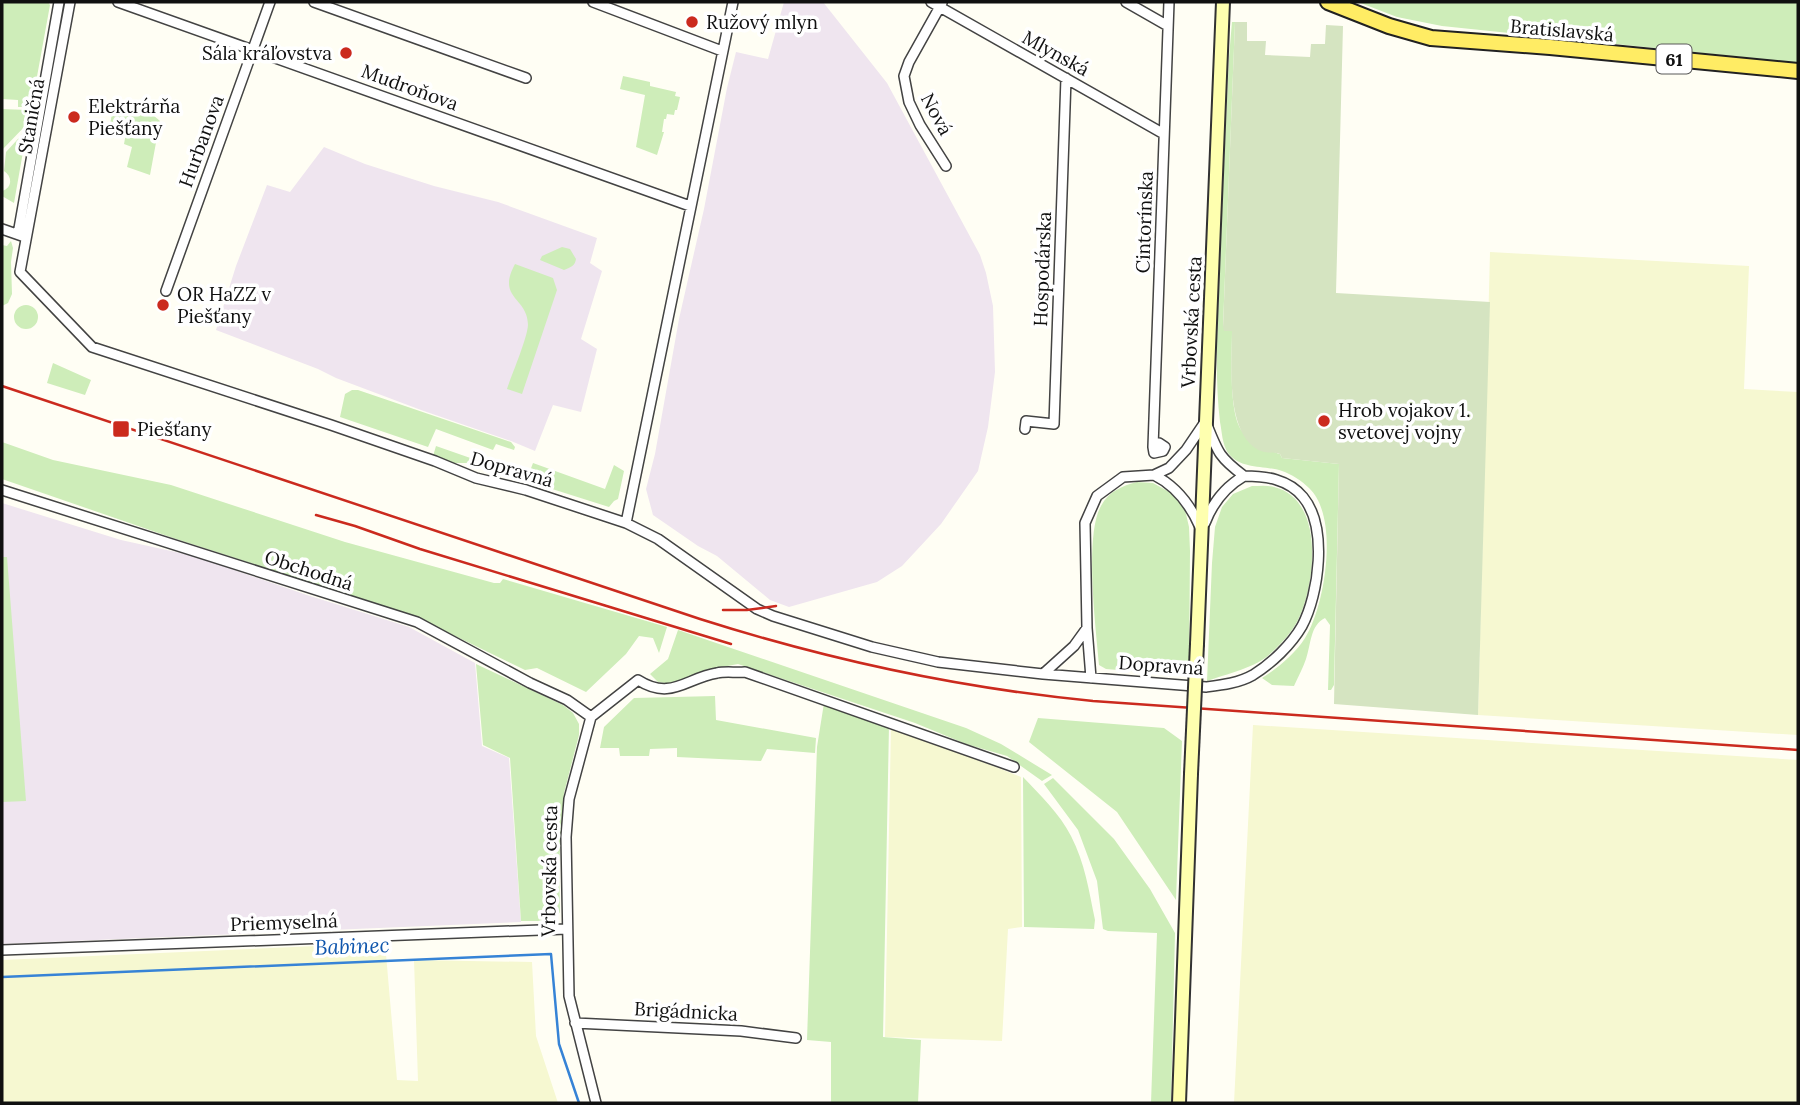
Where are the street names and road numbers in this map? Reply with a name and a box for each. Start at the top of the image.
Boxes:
street label: Bratislavská [1509,14,1615,47]
street label: Mlynská [1018,25,1094,81]
road number: 61 [1656,44,1692,74]
street label: Mudroňova [358,58,462,116]
street label: Staničná [13,76,49,156]
street label: Nová [916,89,958,139]
street label: Hurbanova [173,91,229,190]
street label: Cintorínska [1130,170,1158,274]
street label: Hospodárska [1028,211,1056,327]
street label: Vrbovská cesta [1176,255,1206,390]
street label: Dopravná [468,446,556,492]
street label: Obchodná [262,544,356,596]
street label: Dopravná [1118,650,1205,680]
street label: Vrbovská cesta [536,805,562,938]
street label: Priemyselná [230,908,339,936]
street label: Brigádnicka [633,996,739,1026]

